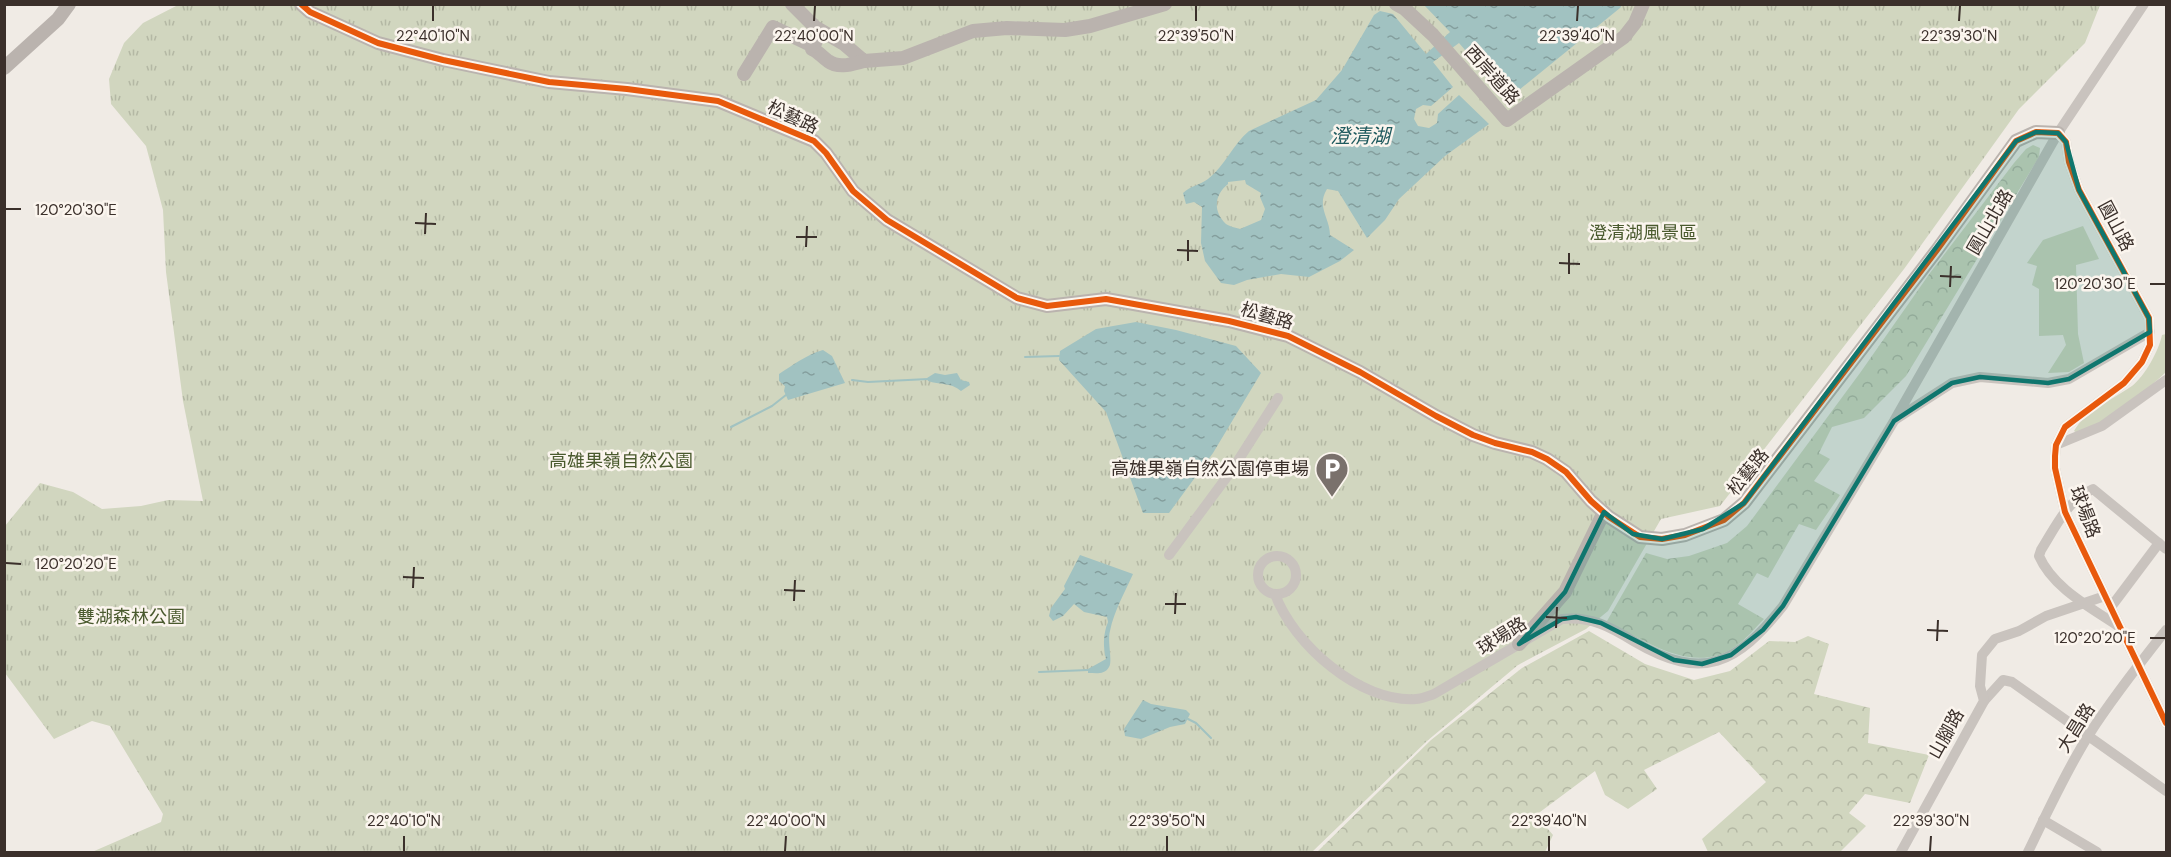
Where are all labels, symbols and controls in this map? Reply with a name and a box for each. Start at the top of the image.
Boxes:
text: 22°40'10"N [396,26,470,46]
text: 22°40'00"N [774,26,854,46]
text: 22°39'50"N [1158,26,1234,46]
text: 22°39'40"N [1539,26,1615,46]
text: 22°39'30"N [1921,26,1997,46]
street label: 西岸道路 [1459,40,1525,110]
street label: 松藝路 [763,95,823,139]
water label: 澄清湖 [1330,123,1393,149]
street label: 圓山北路 [1962,185,2018,259]
street label: 圓山路 [2093,197,2139,255]
text: 120°20'30"E [35,200,117,220]
park label: 澄清湖風景區 [1589,221,1697,245]
text: 120°20'30"E [2054,274,2136,294]
street label: 松藝路 [1238,297,1296,335]
street label: 松藝路 [1722,443,1774,501]
park label: 高雄果嶺自然公園 [549,449,693,473]
parking icon: 高雄果嶺自然公園停車場 [1314,451,1350,498]
place label: 高雄果嶺自然公園停車場 [1111,457,1309,481]
street label: 球場路 [2064,482,2106,542]
text: 120°20'20"E [35,554,117,574]
park label: 雙湖森林公園 [77,605,185,629]
street label: 球場路 [1473,612,1531,660]
text: 120°20'20"E [2054,628,2136,648]
street label: 大昌路 [2052,699,2100,757]
street label: 山腳路 [1922,705,1970,763]
text: 22°40'10"N [367,811,441,831]
text: 22°40'00"N [746,811,826,831]
text: 22°39'50"N [1129,811,1205,831]
text: 22°39'40"N [1511,811,1587,831]
text: 22°39'30"N [1893,811,1969,831]

